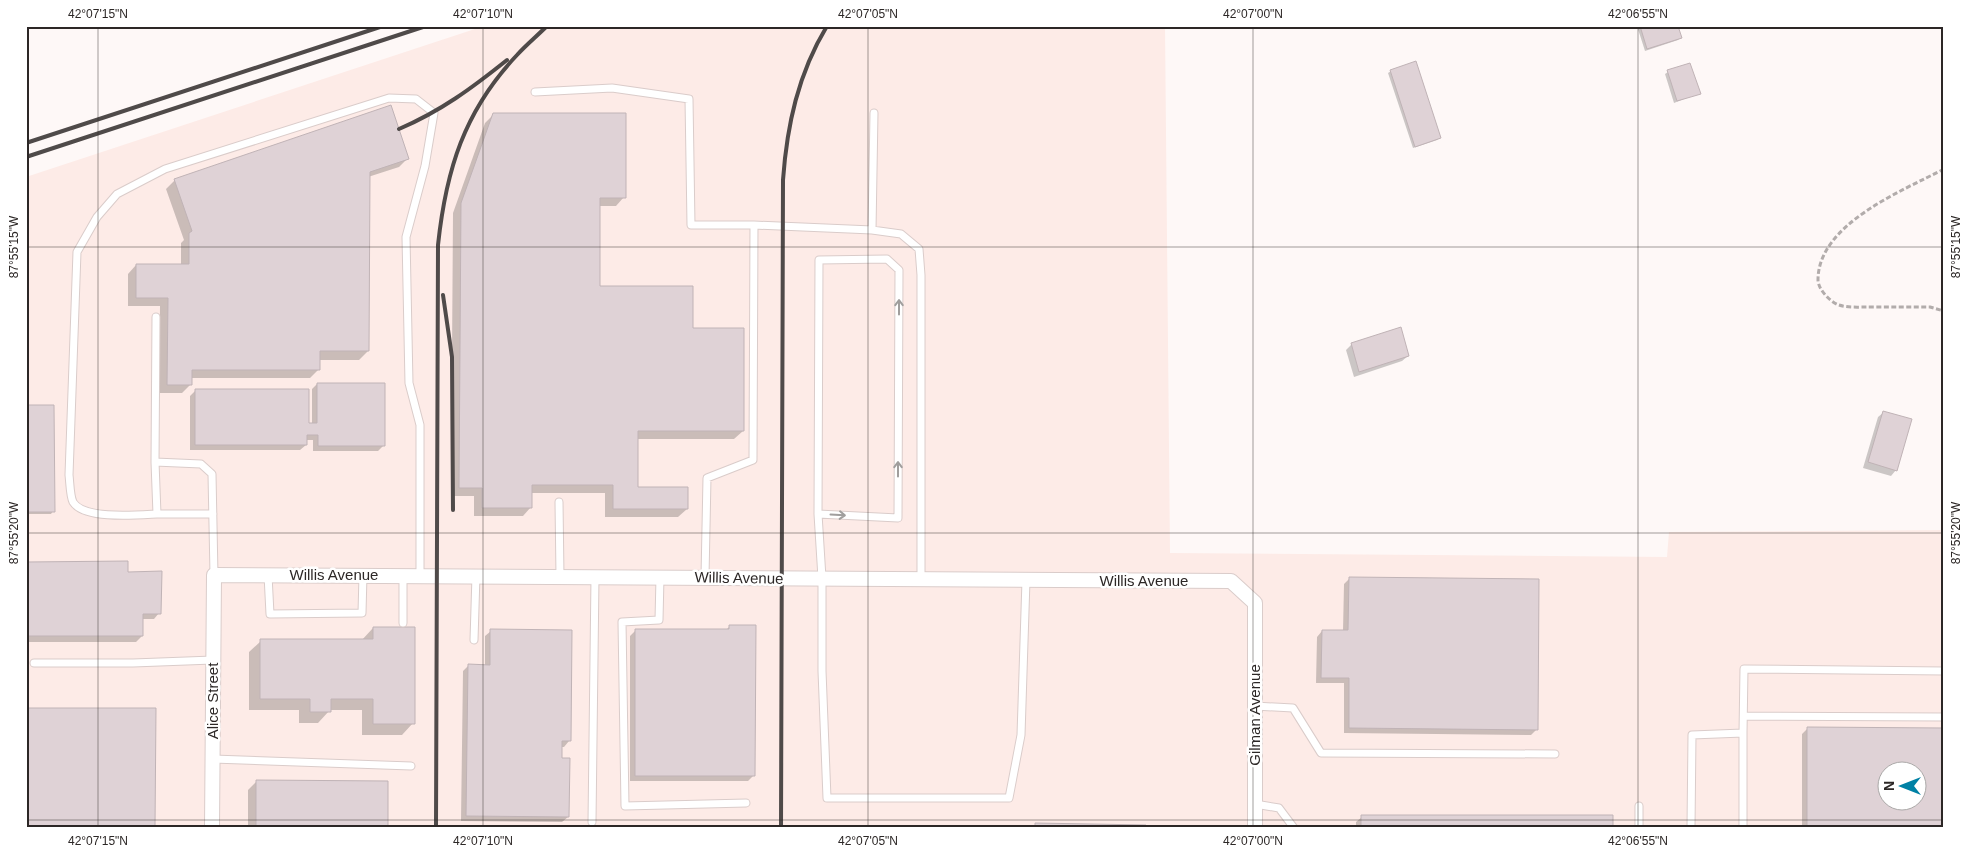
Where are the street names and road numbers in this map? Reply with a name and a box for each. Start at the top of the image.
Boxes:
street label: Willis Avenue [290,566,378,583]
street label: Willis Avenue [694,568,784,587]
street label: Willis Avenue [1100,572,1188,589]
street label: Alice Street [204,662,221,739]
street label: Gilman Avenue [1246,664,1263,766]

